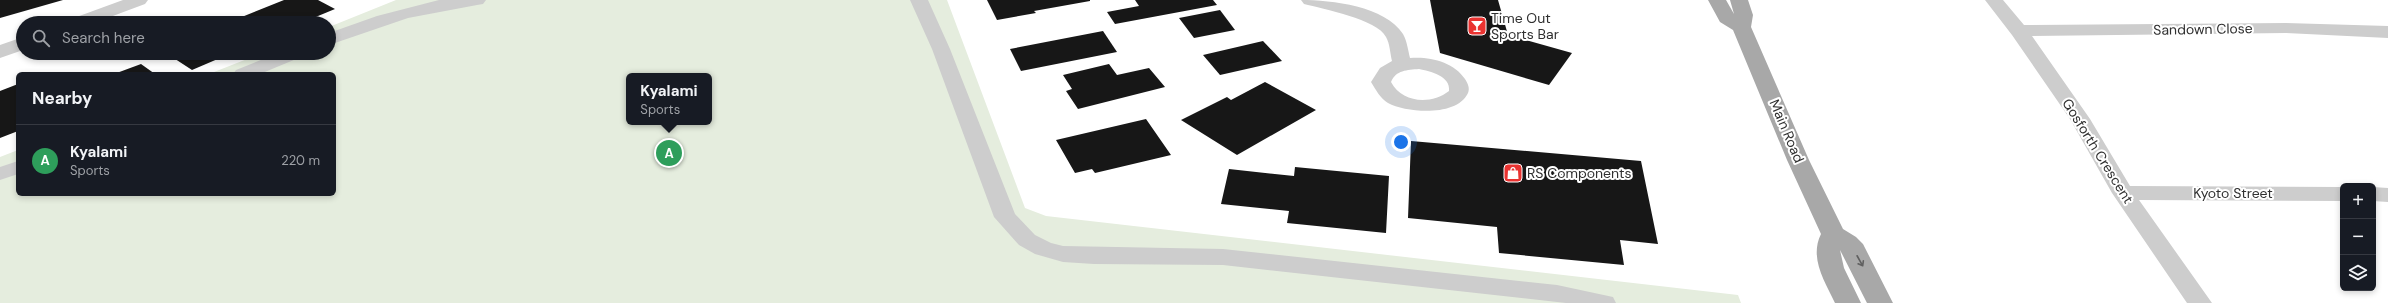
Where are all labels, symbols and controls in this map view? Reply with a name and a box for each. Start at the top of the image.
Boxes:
place label: Time Out Sports Bar [1491,9,1559,43]
bar icon: Time Out Sports Bar [1466,15,1488,37]
search box [16,16,336,60]
street label: Sandown Close [2153,19,2253,39]
icon: search [30,27,52,49]
text: Search here [62,28,145,48]
popup [626,73,712,125]
text: Kyalami [640,81,698,101]
text: Nearby [32,87,92,109]
street label: Gosforth Crescent [2058,95,2138,207]
street label: Main Road [1766,97,1808,165]
text: Sports [640,101,680,118]
your location [1391,132,1411,152]
pin: A [656,138,682,168]
text: Kyalami [70,142,127,162]
text: A [40,152,50,169]
text: 220 m [281,152,320,169]
text: Sports [70,162,110,179]
shop icon: RS Components [1502,162,1524,184]
place label: RS Components [1527,164,1632,182]
map controls [2340,183,2376,291]
button: + [2340,183,2376,219]
street label: Kyoto Street [2193,184,2273,202]
button: − [2340,219,2376,255]
one-way arrow [1857,255,1865,267]
button: layers [2340,255,2376,291]

